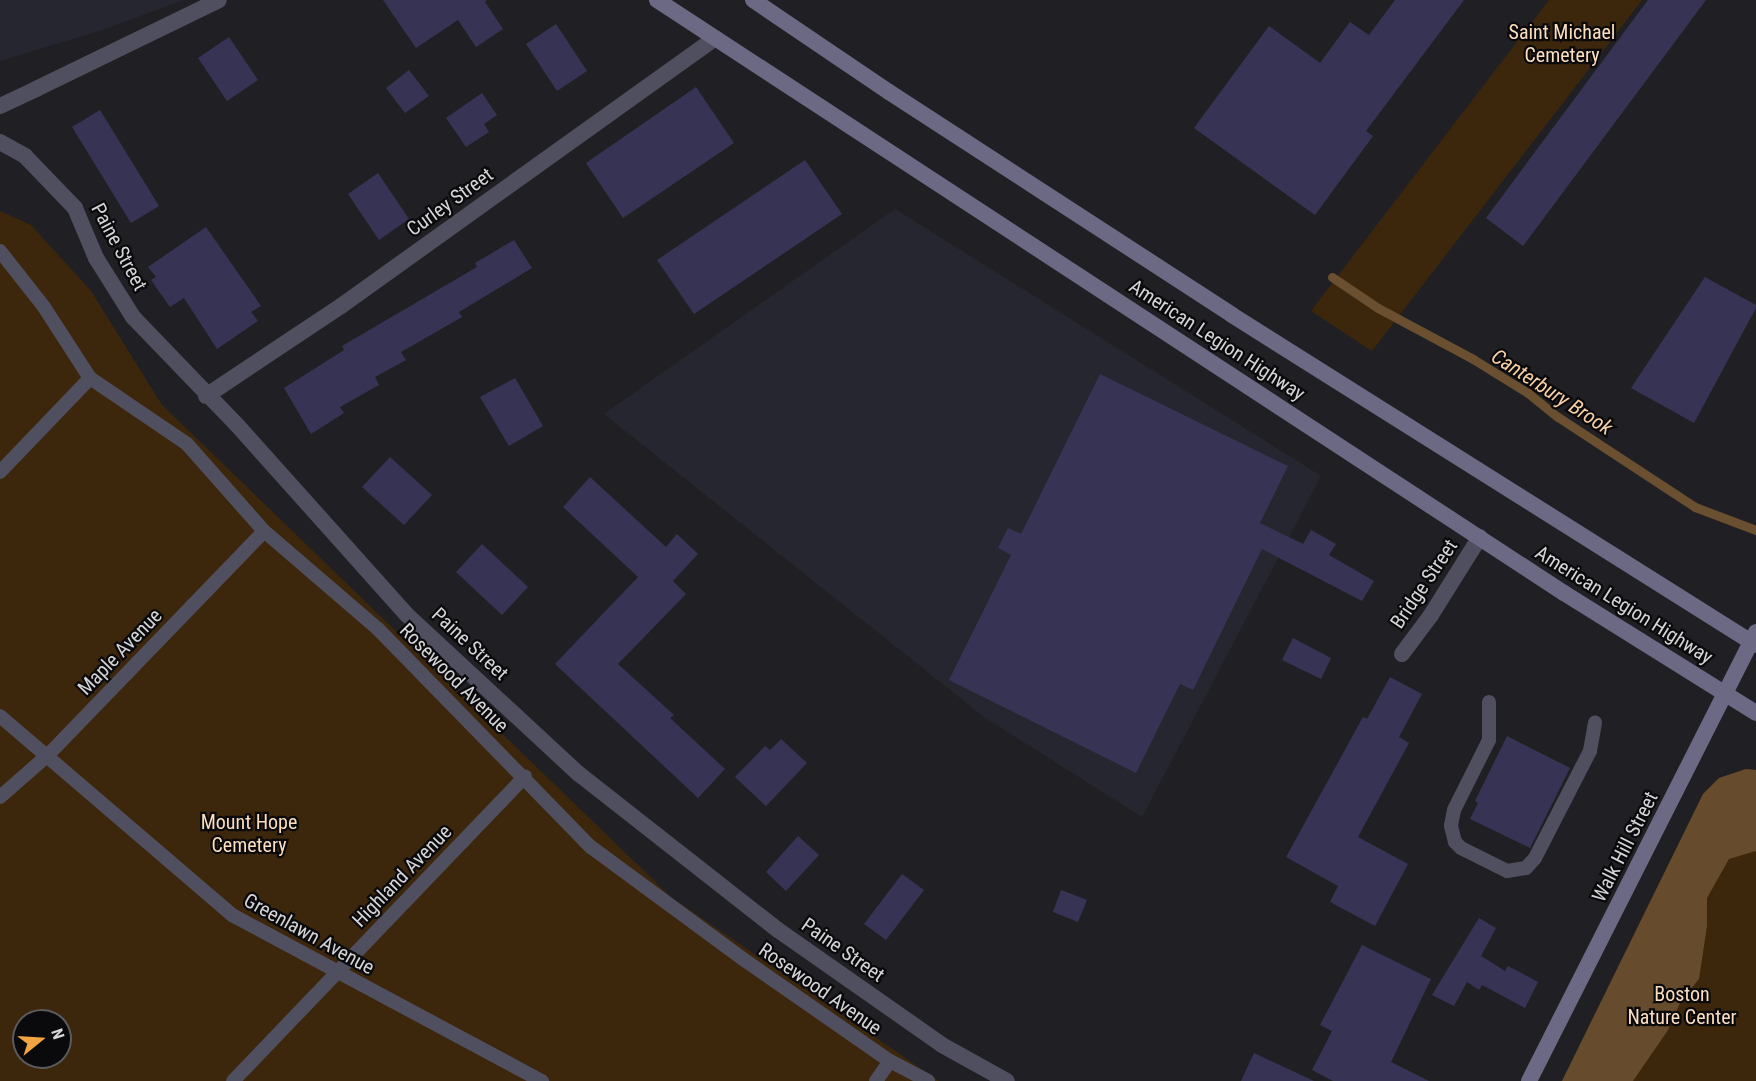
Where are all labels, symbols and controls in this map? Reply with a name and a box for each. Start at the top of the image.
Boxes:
park label: Saint Michael Cemetery [1509,20,1615,67]
street label: Curley Street [402,163,498,241]
street label: Paine Street [86,199,152,295]
street label: American Legion Highway [1125,274,1309,406]
water label: Canterbury Brook [1487,344,1617,440]
street label: Bridge Street [1385,535,1463,633]
street label: American Legion Highway [1531,541,1717,669]
street label: Paine Street [427,603,513,685]
street label: Maple Avenue [73,604,167,700]
street label: Rosewood Avenue [394,618,514,738]
street label: Walk Hill Street [1587,788,1663,906]
park label: Mount Hope Cemetery [201,811,297,858]
street label: Highland Avenue [347,820,457,932]
street label: Greenlawn Avenue [240,888,378,980]
street label: Paine Street [797,913,889,987]
street label: Rosewood Avenue [754,938,886,1040]
park label: Boston Nature Center [1627,983,1737,1030]
north arrow [12,1009,72,1069]
text: N [47,1026,68,1041]

